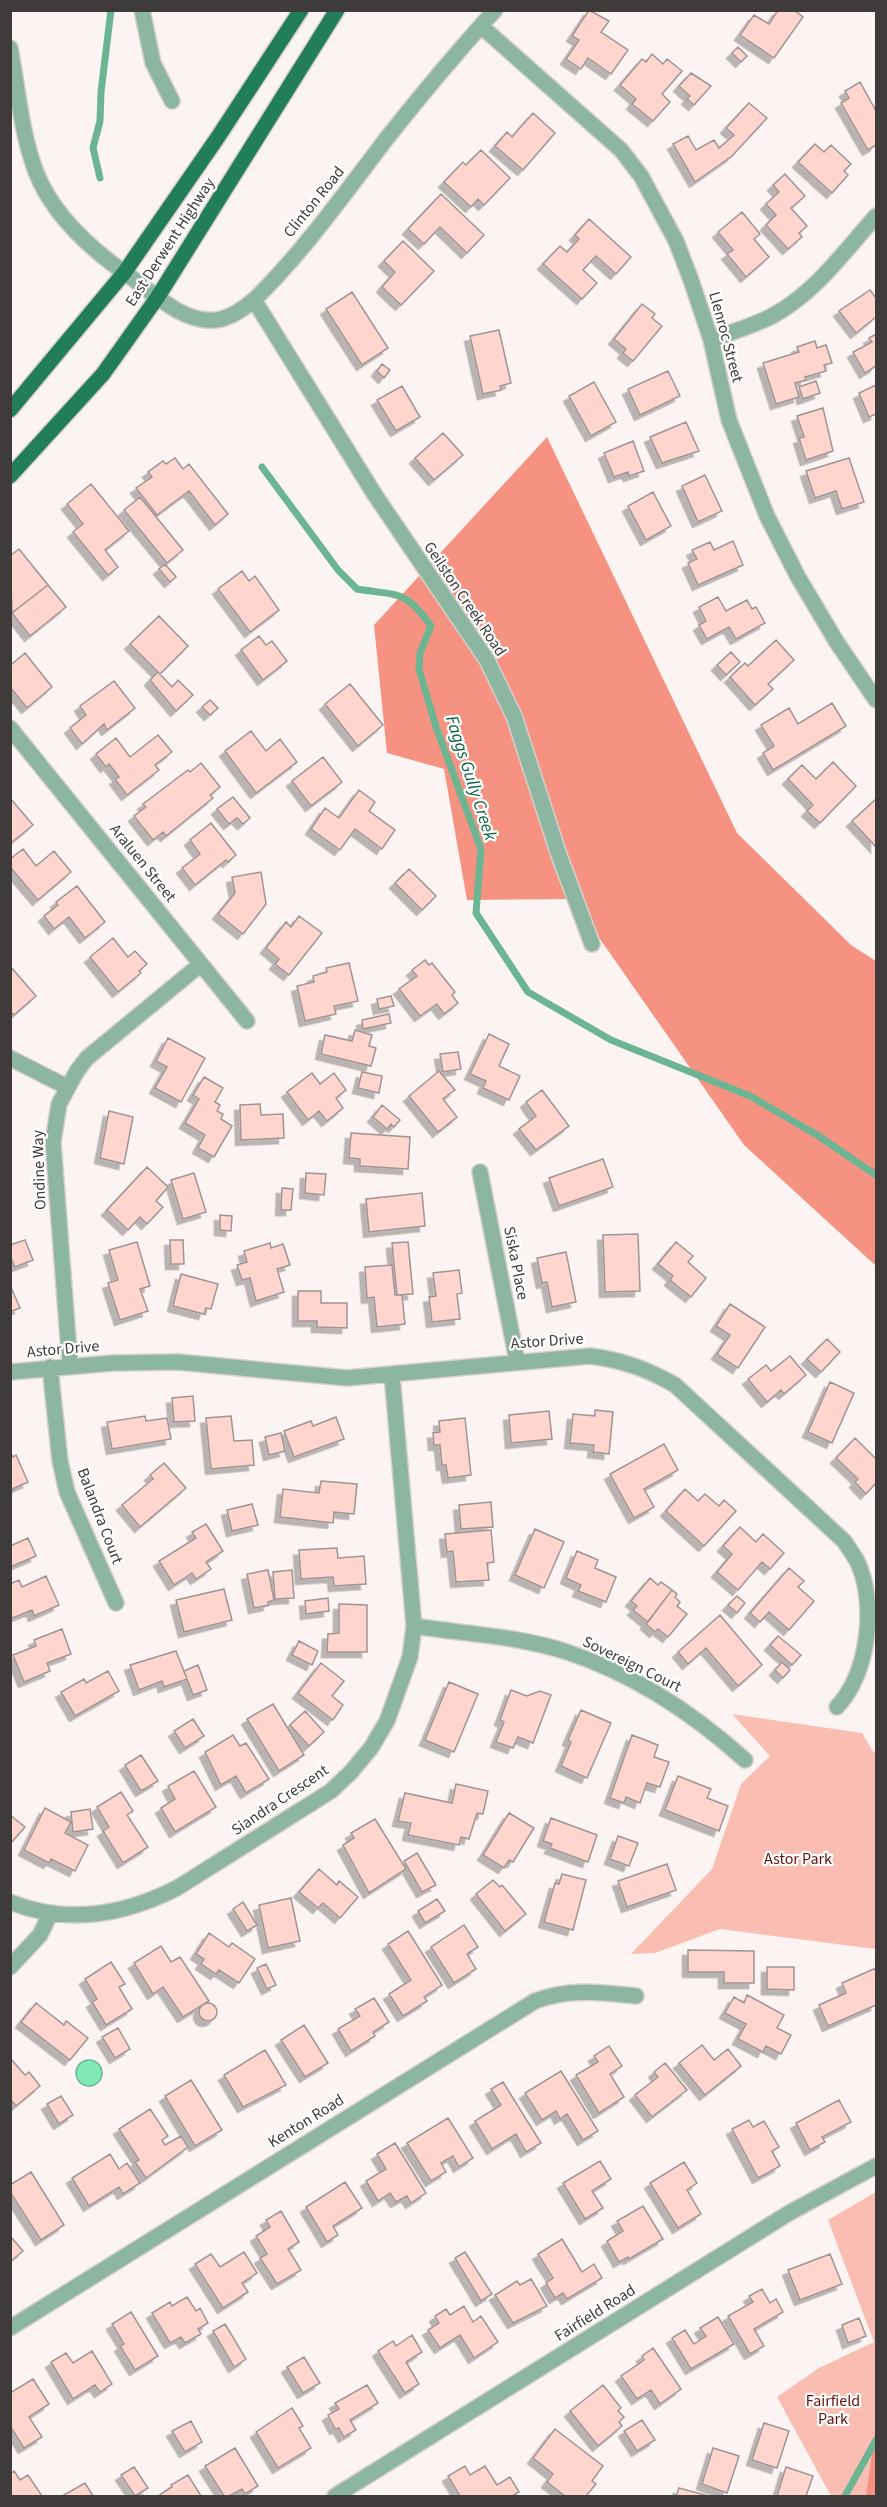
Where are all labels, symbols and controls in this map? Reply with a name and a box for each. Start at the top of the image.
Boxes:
street label: Clinton Road [278,162,350,242]
street label: East Derwent Highway [120,173,220,311]
street label: Llenroc Street [703,289,749,385]
street label: Geilston Creek Road [418,537,512,661]
water label: Faggs Gully Creek [439,712,503,844]
street label: Araluen Street [105,819,182,907]
street label: Ondine Way [27,1129,51,1210]
street label: Siska Place [498,1224,534,1302]
street label: Astor Drive [510,1327,584,1355]
street label: Astor Drive [26,1335,100,1363]
street label: Balandra Court [72,1465,129,1568]
street label: Sovereign Court [579,1631,686,1698]
street label: Siandra Crescent [227,1759,333,1841]
park label: Astor Park [764,1848,832,1870]
street label: Kenton Road [264,2089,348,2153]
street label: Fairfield Road [550,2279,640,2347]
park label: Fairfield Park [806,2390,860,2430]

